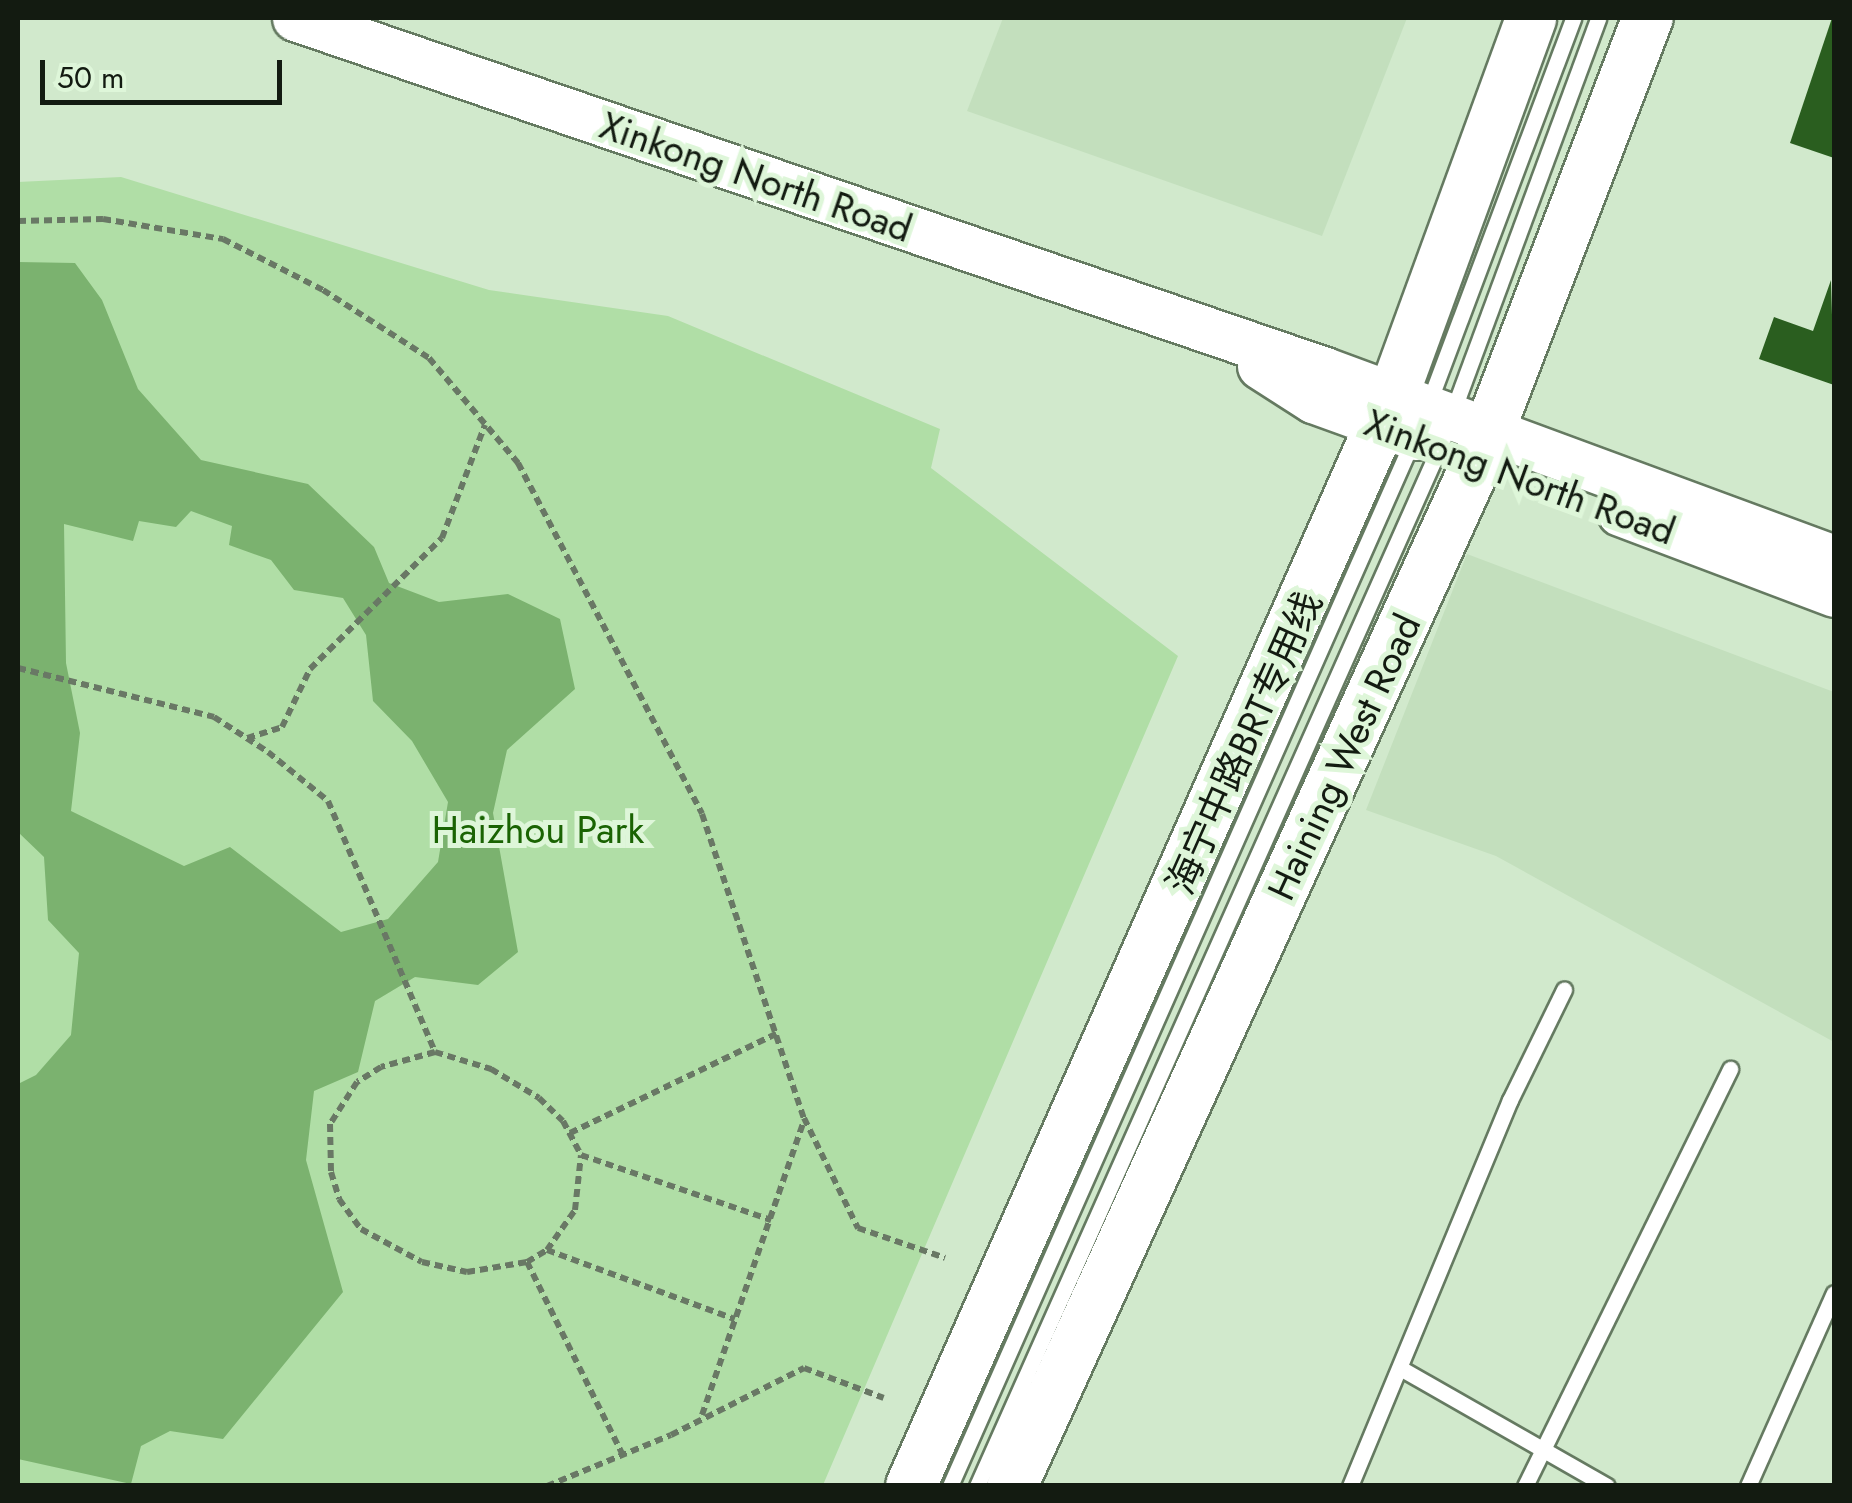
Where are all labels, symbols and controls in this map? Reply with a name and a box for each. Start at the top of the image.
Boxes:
scale bar [45,40,288,102]
text: 50 m [57,56,124,99]
street label: Xinkong North Road [594,102,918,252]
street label: Xinkong North Road [1359,400,1681,554]
street label: 海宁中路BRT专用线 [1157,585,1331,901]
street label: Haining West Road [1258,607,1430,907]
park label: Haizhou Park [432,807,644,853]

